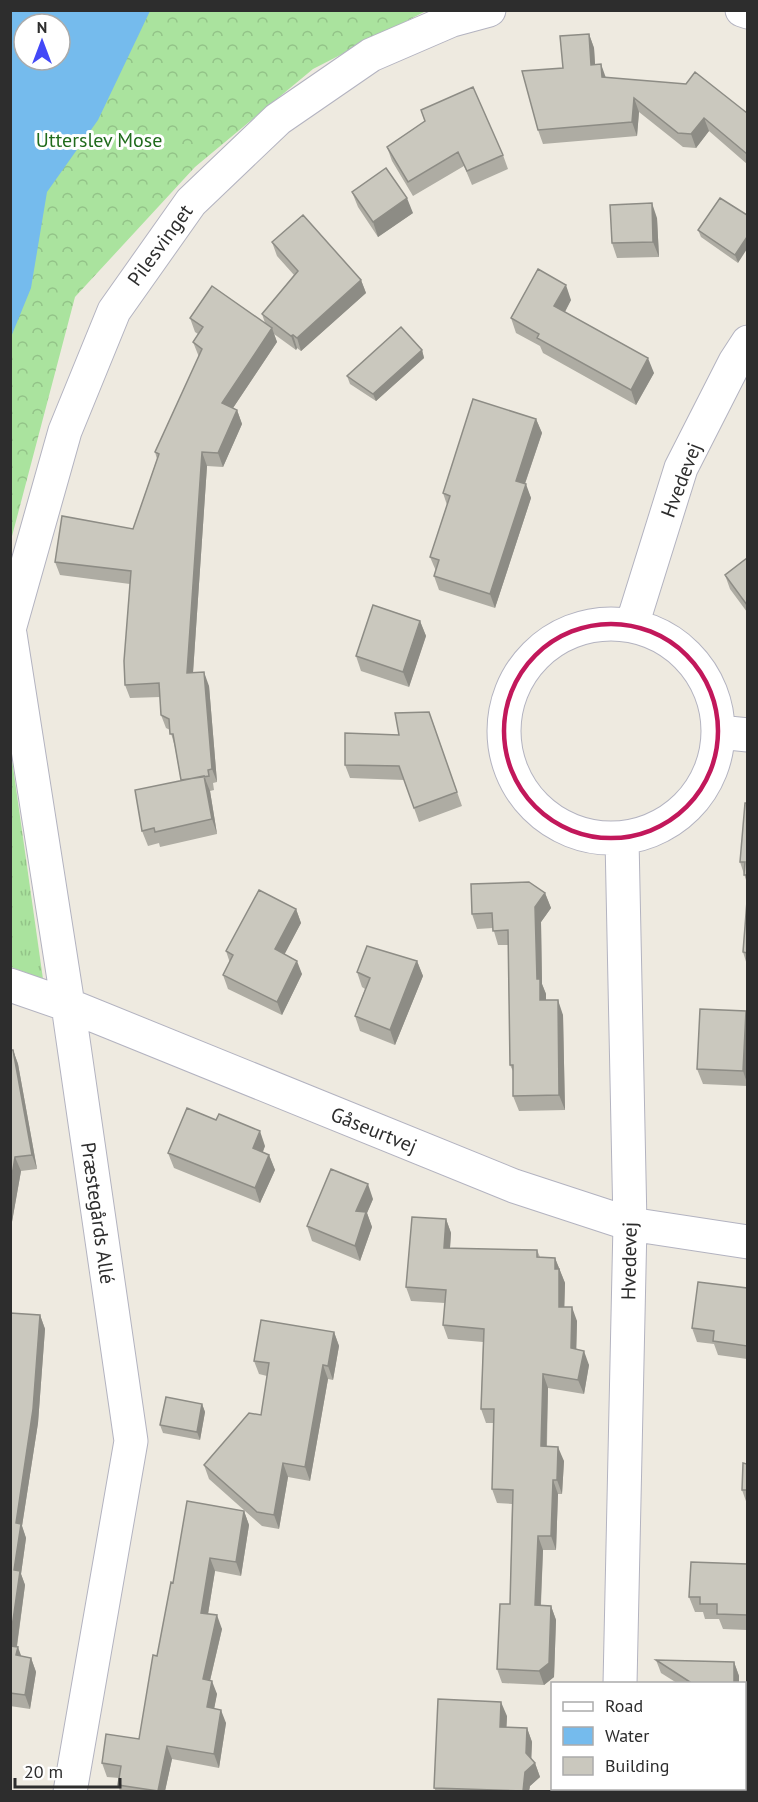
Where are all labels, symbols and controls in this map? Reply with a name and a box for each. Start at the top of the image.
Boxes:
north arrow [12,12,72,72]
text: N [37,17,47,37]
park label: Utterslev Mose [36,127,162,153]
street label: Pilesvinget [122,199,198,291]
street label: Hvedevej [655,439,707,521]
street label: Gåseurtvej [327,1101,421,1159]
street label: Præstegårds Allé [75,1140,121,1286]
street label: Hvedevej [615,1222,643,1300]
legend [551,1682,746,1790]
text: Road [605,1694,643,1717]
text: Water [605,1724,649,1747]
scale bar [15,1751,120,1789]
text: Building [605,1754,669,1777]
text: 20 m [24,1760,63,1783]

